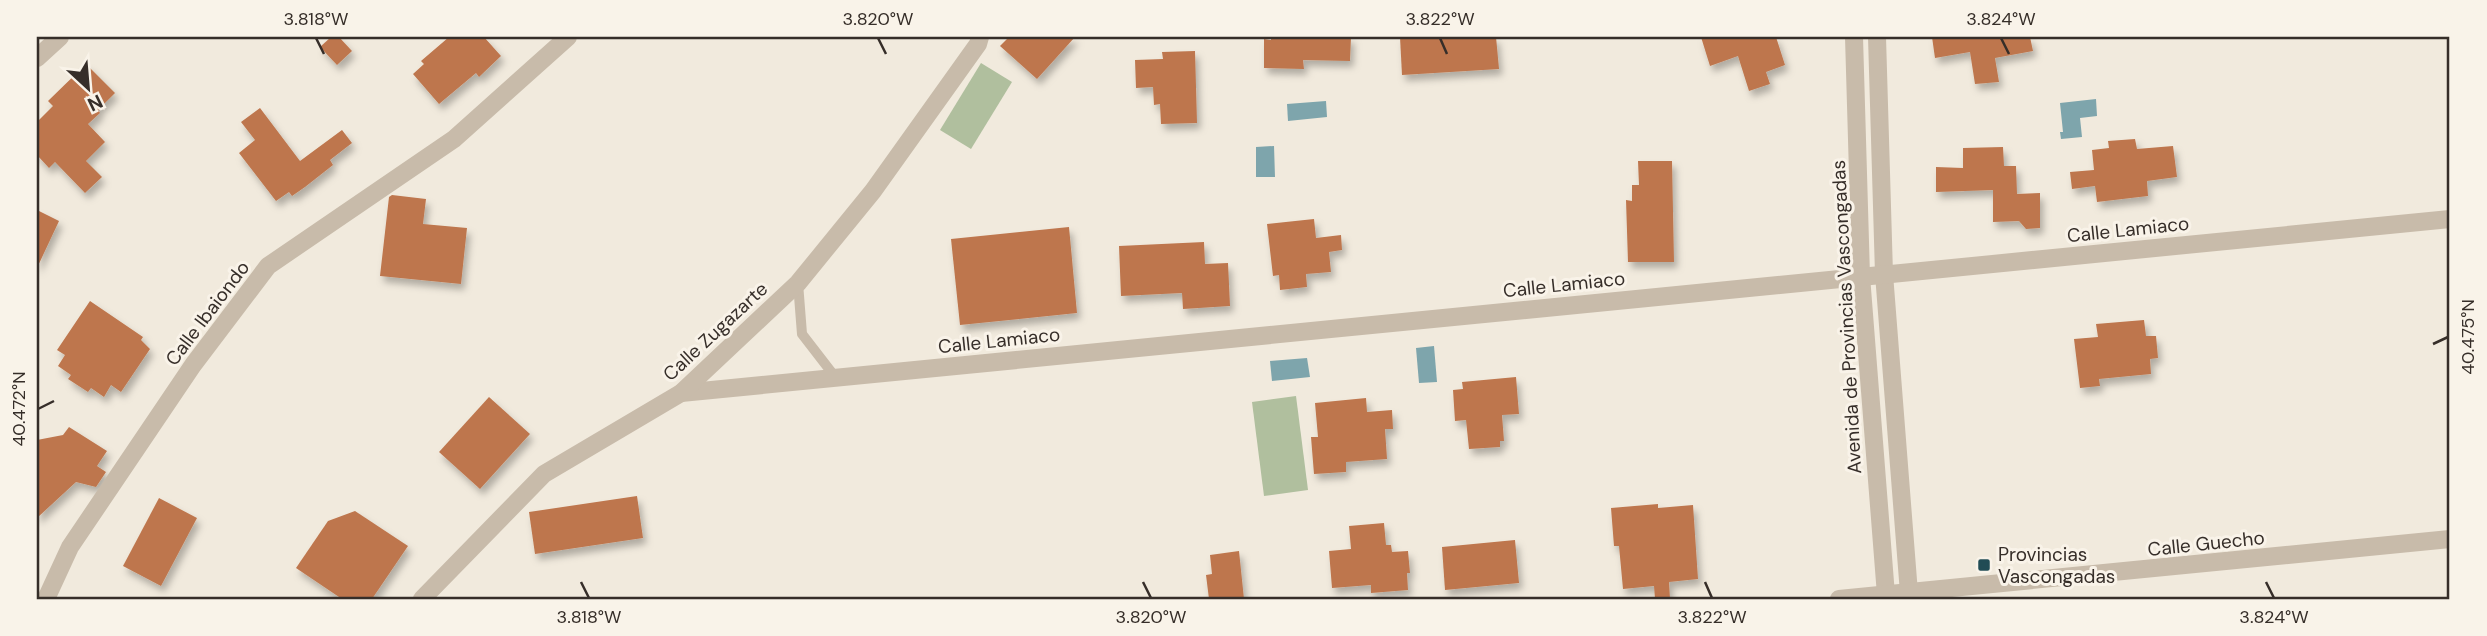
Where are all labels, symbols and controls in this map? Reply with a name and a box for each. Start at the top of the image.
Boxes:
text: 3.818°W [284,7,348,31]
text: 3.820°W [843,7,913,31]
text: 3.822°W [1405,7,1475,31]
text: 3.824°W [1966,7,2036,31]
north arrow [52,52,122,122]
text: N [84,89,107,117]
street label: Avenida de Provincias Vascongadas [1826,159,1867,474]
street label: Calle Lamiaco [2066,211,2190,248]
street label: Calle Ibaiondo [160,256,255,371]
street label: Calle Lamiaco [1502,266,1626,303]
street label: Calle Zugazarte [658,276,773,386]
text: 40.475°N [2456,299,2480,375]
street label: Calle Lamiaco [937,322,1061,359]
text: 40.472°N [7,371,31,447]
street label: Calle Guecho [2146,525,2266,562]
place label: Provincias Vascongadas [1998,542,2115,589]
marker: Provincias Vascongadas [1976,557,1992,573]
text: 3.818°W [557,605,621,629]
text: 3.820°W [1116,605,1186,629]
text: 3.822°W [1677,605,1747,629]
text: 3.824°W [2239,605,2309,629]

